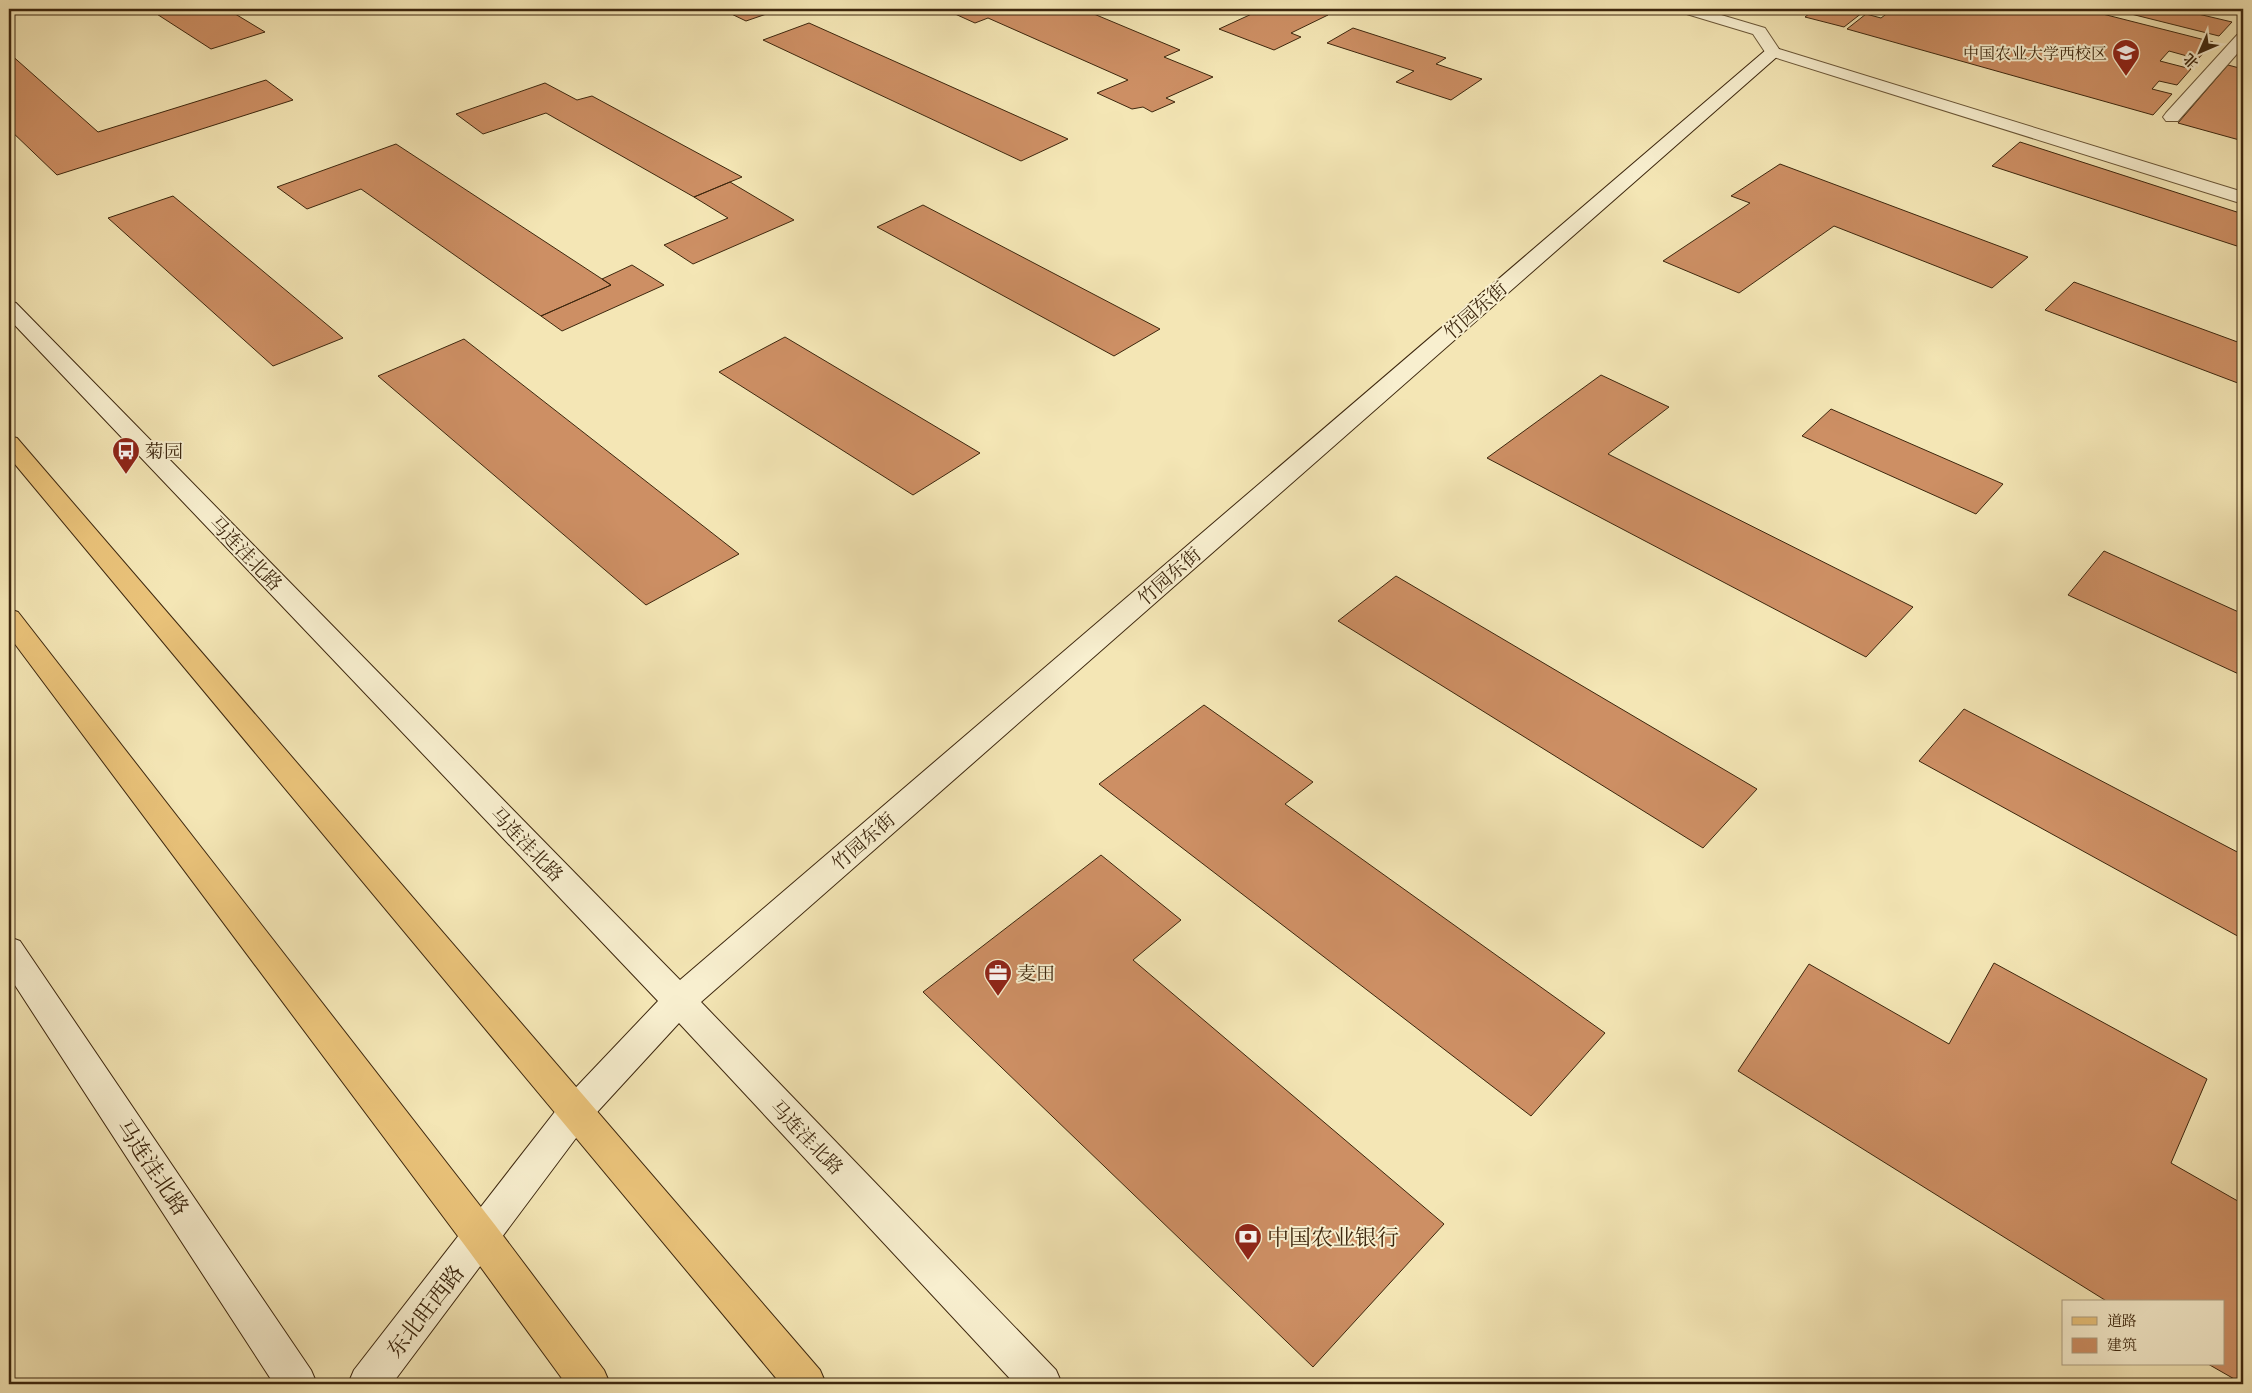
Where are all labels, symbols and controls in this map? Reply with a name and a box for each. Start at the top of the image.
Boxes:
north arrow [2174,28,2224,78]
school or university icon: 中国农业大学西校区 [2111,38,2141,77]
place label: 中国农业大学西校区 [1963,43,2107,65]
text: 北 [2179,49,2203,73]
street label: 竹园东街 [1438,276,1513,346]
bus stop icon: 菊园 [111,436,141,475]
place label: 菊园 [145,439,183,465]
street label: 马连洼北路 [203,510,288,597]
street label: 竹园东街 [1132,542,1207,612]
street label: 马连洼北路 [484,801,569,888]
street label: 竹园东街 [826,807,901,877]
office icon: 麦田 [983,958,1013,997]
place label: 麦田 [1017,961,1055,987]
street label: 马连洼北路 [764,1094,849,1181]
street label: 马连洼北路 [109,1114,195,1222]
bank icon: 中国农业银行 [1233,1222,1263,1261]
place label: 中国农业银行 [1267,1223,1399,1253]
street label: 东北旺西路 [380,1259,471,1364]
legend [2062,1300,2224,1366]
text: 道路 [2107,1311,2137,1331]
text: 建筑 [2107,1335,2137,1355]

